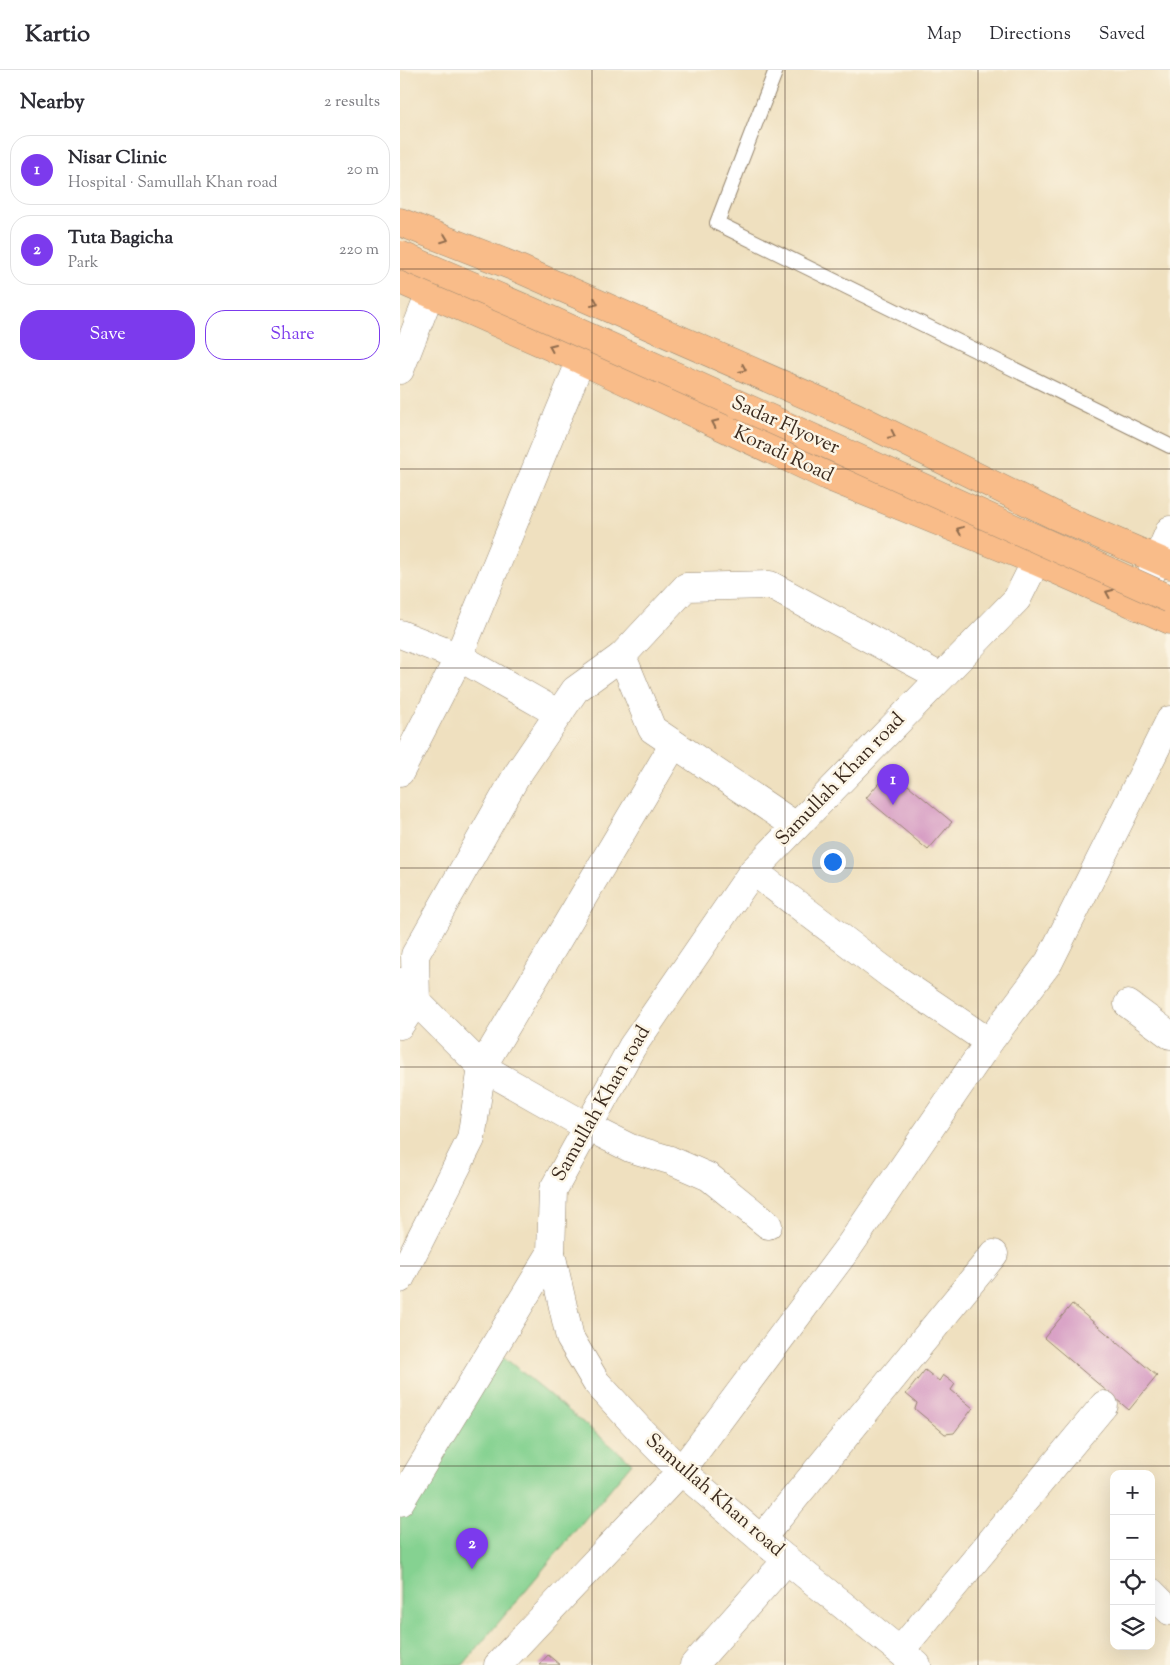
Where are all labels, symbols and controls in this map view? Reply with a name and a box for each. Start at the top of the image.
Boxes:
text: Kartio [25,18,90,52]
text: Map [927,22,962,48]
text: Directions [990,22,1071,48]
text: Saved [1099,22,1145,48]
text: Nearby [20,88,85,118]
text: 2 results [324,91,380,114]
text: Nisar Clinic [68,145,167,172]
text: 1 [34,159,40,182]
text: 20 m [346,159,379,182]
text: Hospital · Samullah Khan road [68,172,278,195]
text: Tuta Bagicha [68,225,173,252]
one-way arrow [441,234,449,244]
text: 2 [33,239,41,262]
text: 220 m [339,239,379,262]
text: Park [68,252,99,275]
one-way arrow [590,297,599,307]
button: Save [20,310,195,360]
button: Share [205,310,380,360]
one-way arrow [548,342,557,353]
one-way arrow [738,362,747,373]
street label: Sadar Flyover [726,389,844,463]
one-way arrow [711,419,720,429]
street label: Koradi Road [728,419,838,491]
one-way arrow [887,428,896,439]
one-way arrow [956,526,965,536]
one-way arrow [1105,589,1114,600]
street label: Samullah Khan road [770,707,912,853]
pin: 1 [877,764,909,805]
your location [820,849,846,875]
street label: Samullah Khan road [546,1021,658,1187]
street label: Samullah Khan road [638,1427,790,1565]
map controls [1110,1470,1155,1650]
button: + [1110,1470,1155,1515]
button: − [1110,1515,1155,1560]
pin: 2 [456,1528,488,1569]
button: locate [1110,1560,1155,1605]
button: layers [1110,1605,1155,1650]

